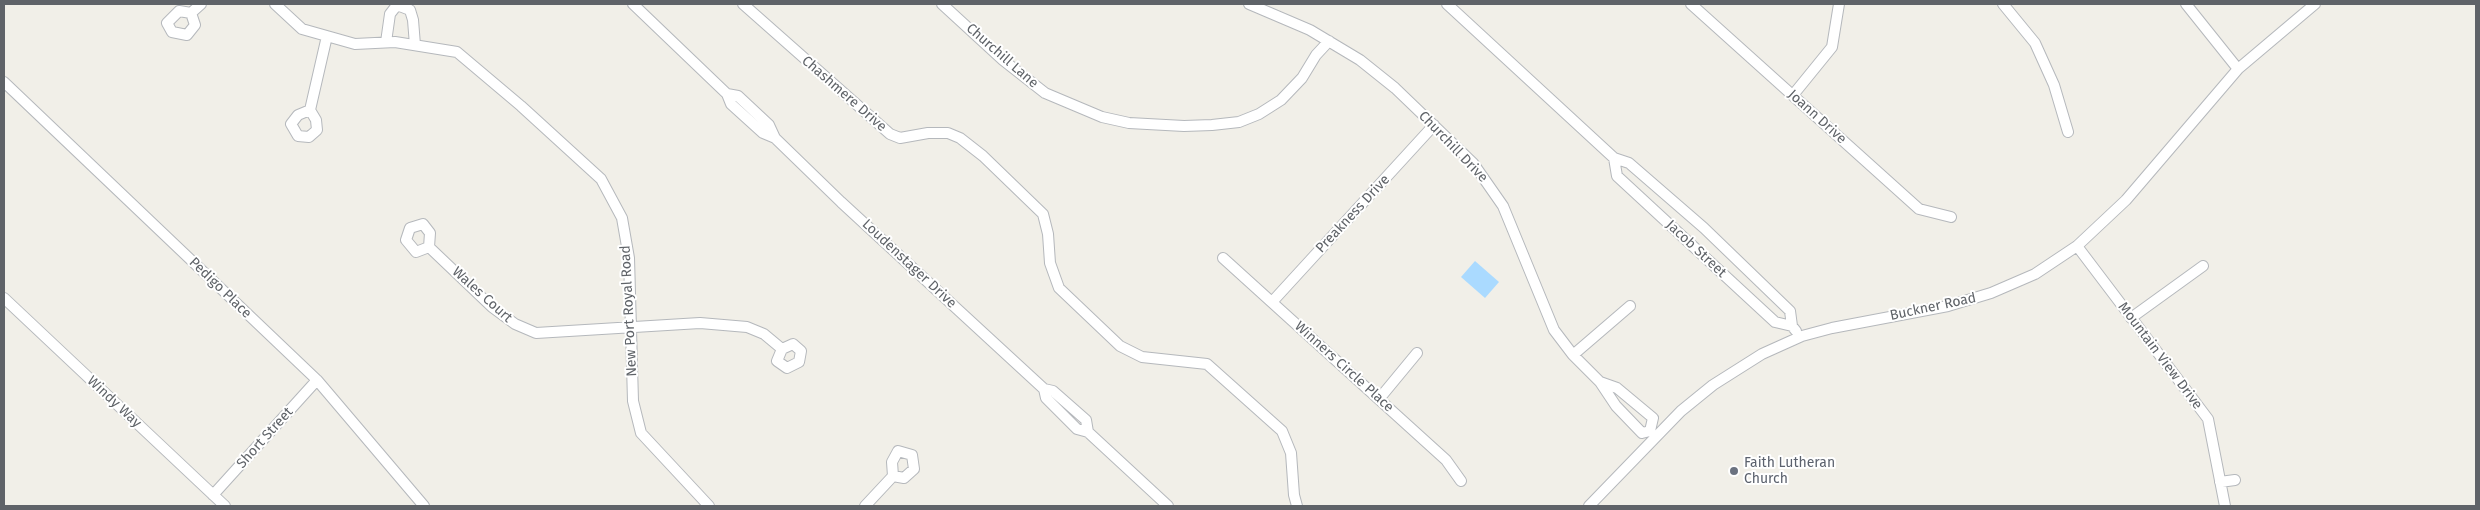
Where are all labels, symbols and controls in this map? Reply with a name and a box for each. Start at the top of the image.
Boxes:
street label: Churchill Lane [962,20,1042,92]
street label: Chashmere Drive [798,53,890,135]
street label: Joann Drive [1784,86,1850,148]
street label: Churchill Drive [1415,108,1491,186]
street label: Preakness Drive [1313,172,1393,256]
street label: Loudenstager Drive [858,216,960,312]
street label: Jacob Street [1662,217,1730,281]
street label: New Port Royal Road [617,245,641,377]
street label: Pedigo Place [185,254,255,322]
street label: Wales Court [449,264,515,326]
street label: Buckner Road [1888,290,1978,324]
street label: Mountain View Drive [2114,299,2206,413]
street label: Winners Circle Place [1291,318,1397,416]
street label: Windy Way [83,373,145,431]
street label: Short Street [233,404,297,472]
place label: Faith Lutheran Church [1744,455,1835,488]
marker: Faith Lutheran Church [1728,465,1740,477]

